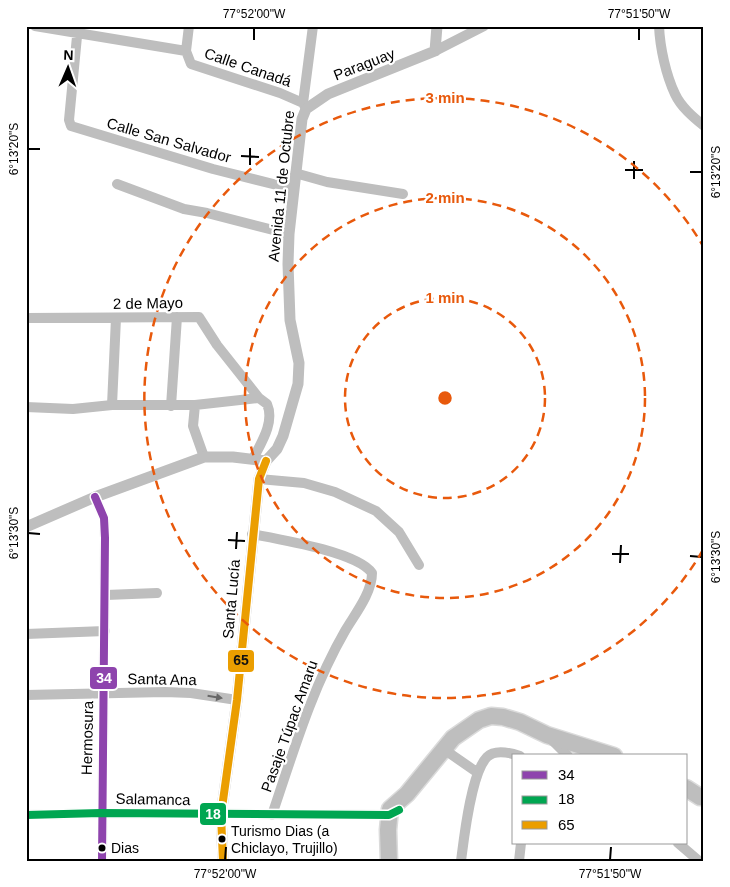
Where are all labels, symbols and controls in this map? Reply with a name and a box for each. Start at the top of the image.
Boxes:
text: 77°52'00"W [223,7,286,21]
text: 77°51'50"W [608,7,671,21]
north arrow [42,42,92,92]
street label: Calle Canadá [202,44,294,90]
street label: Paraguay [331,44,397,83]
text: N [63,47,74,63]
text: 3 min [425,89,465,106]
street label: Avenida 11 de Octubre [265,109,297,263]
street label: Calle San Salvador [105,114,233,166]
text: 6°13'20"S [7,123,21,175]
text: 6°13'20"S [709,146,723,198]
text: 2 min [425,189,465,206]
text: 1 min [425,289,465,306]
street label: 2 de Mayo [113,294,183,312]
centre of rings [436,389,454,407]
text: 6°13'30"S [7,507,21,559]
text: 6°13'30"S [709,531,723,583]
street label: Santa Lucía [219,558,243,640]
line badge: 65 [227,649,255,673]
text: 65 [233,652,249,668]
street label: Pasaje Túpac Amaru [257,658,321,794]
line badge: 34 [89,666,118,690]
text: 34 [96,670,112,686]
street label: Santa Ana [127,670,197,688]
one-way arrow [207,693,223,701]
street label: Hermosura [78,700,96,775]
legend [512,754,688,844]
text: 34 [558,766,575,783]
street label: Salamanca [115,790,191,808]
text: 18 [558,790,575,807]
line badge: 18 [199,802,227,826]
text: 18 [205,806,221,822]
text: 65 [558,816,575,833]
place label: Turismo Dias (a Chiclayo, Trujillo) [231,823,338,856]
marker: Turismo Dias (a Chiclayo, Trujillo) [217,834,227,844]
place label: Dias [111,840,139,856]
marker: Dias [97,843,107,853]
text: 77°52'00"W [194,867,257,881]
text: 77°51'50"W [579,867,642,881]

